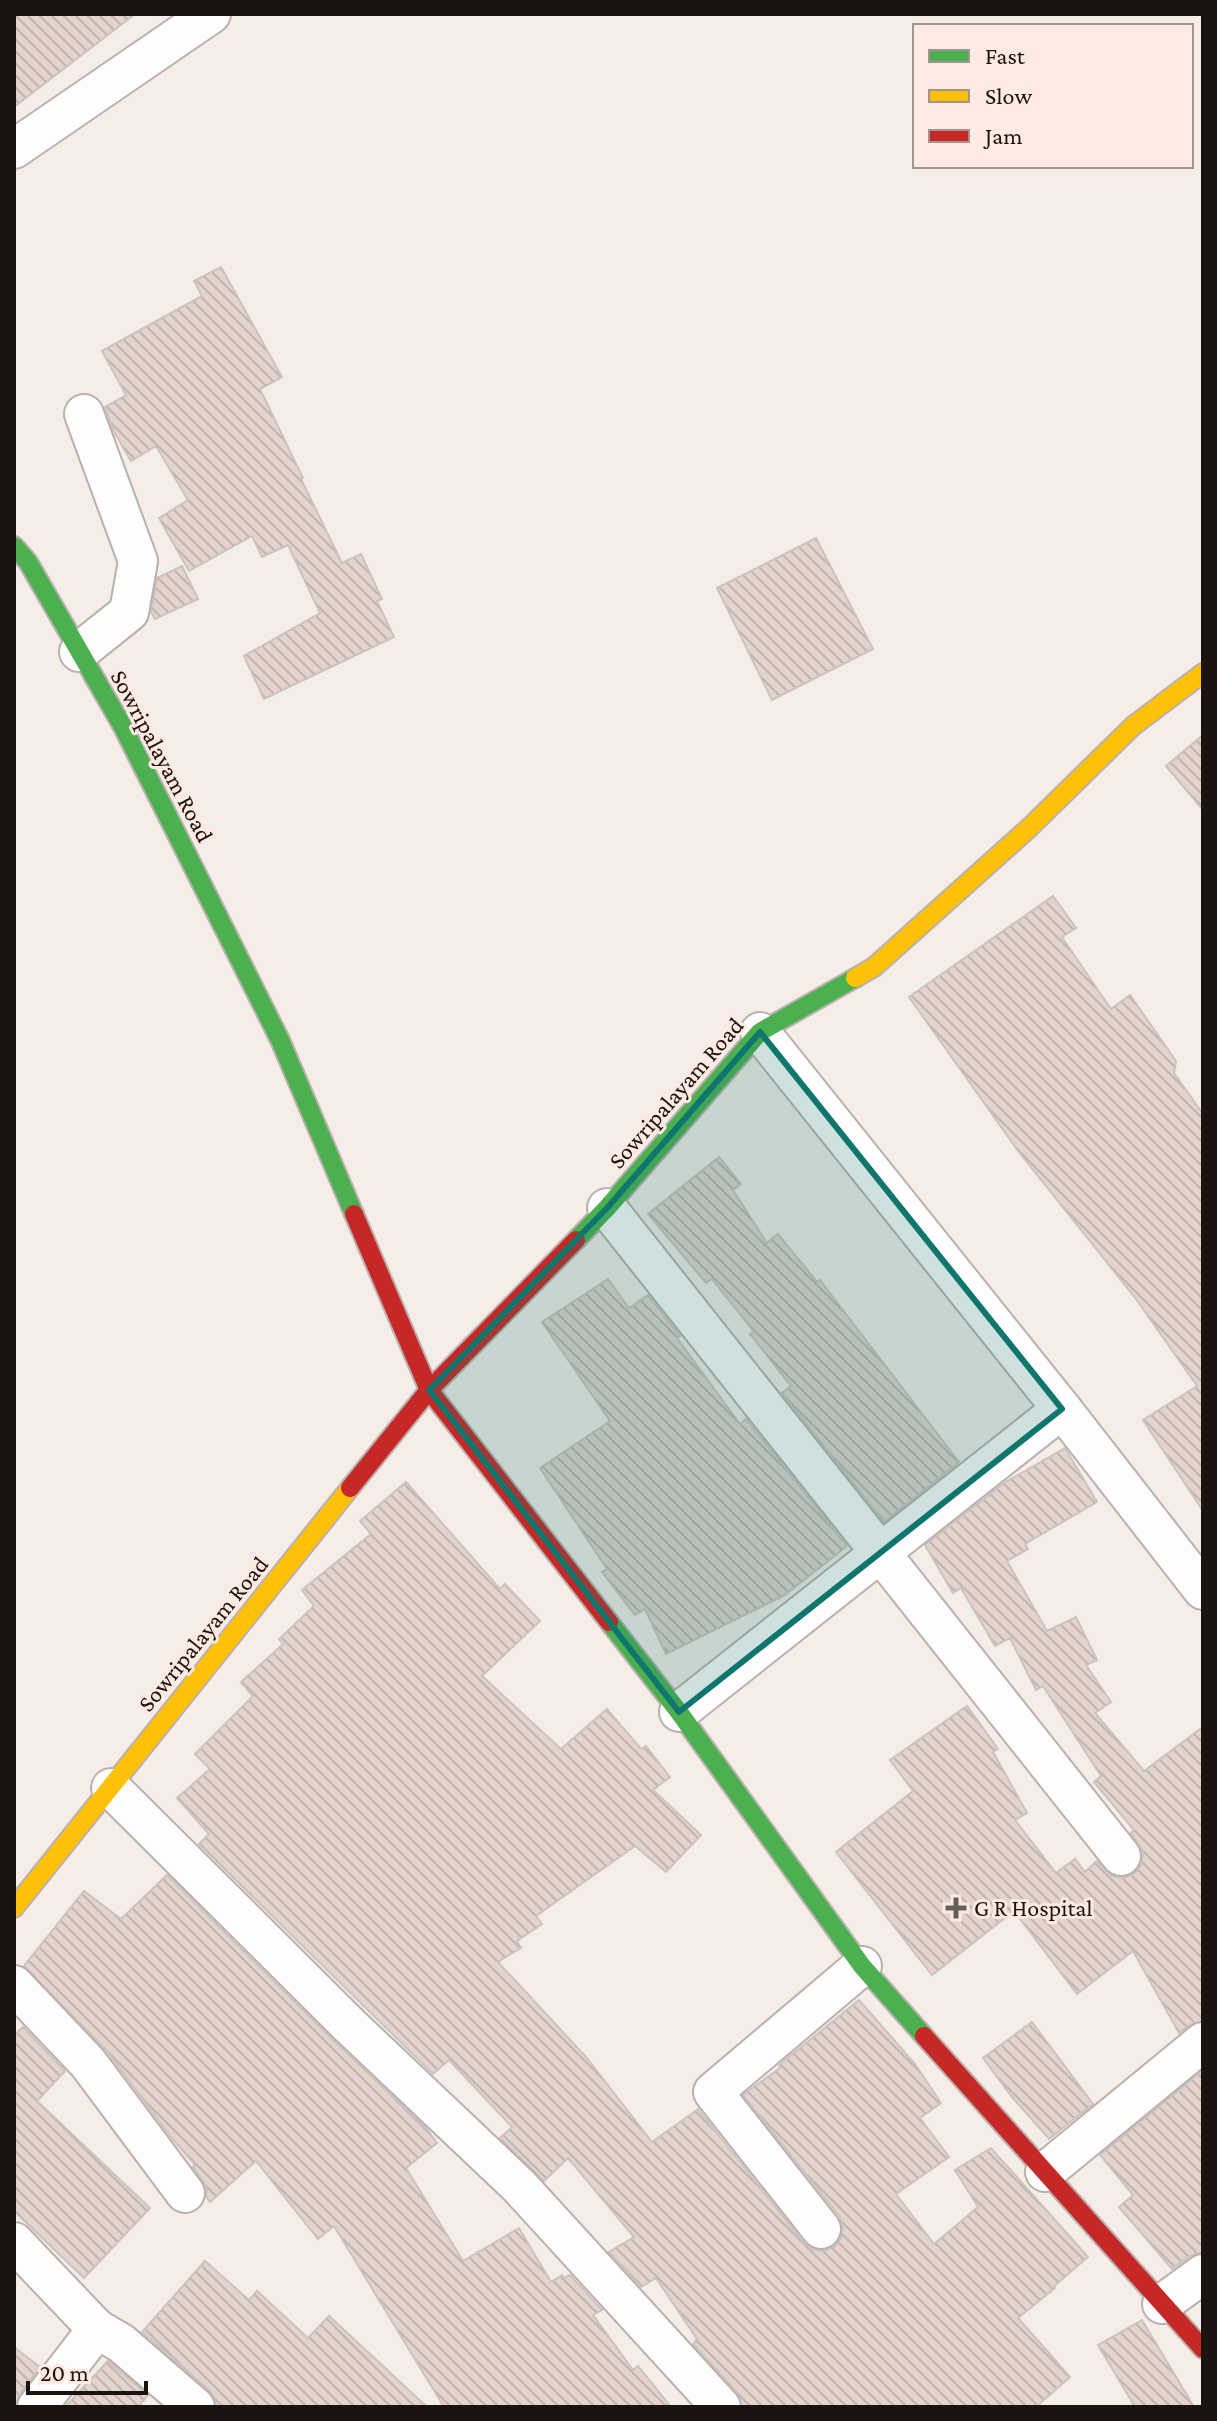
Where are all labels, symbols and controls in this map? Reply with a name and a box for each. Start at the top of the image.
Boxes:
legend [913,24,1193,168]
text: Fast [985,42,1026,69]
text: Slow [985,82,1032,109]
text: Jam [983,122,1023,149]
street label: Sowripalayam Road [106,665,219,847]
street label: Sowripalayam Road [603,1011,749,1174]
street label: Sowripalayam Road [132,1551,273,1716]
place label: G R Hospital [974,1894,1093,1921]
marker: G R Hospital [945,1897,967,1919]
scale bar [28,2345,146,2395]
text: 20 m [40,2359,89,2386]

